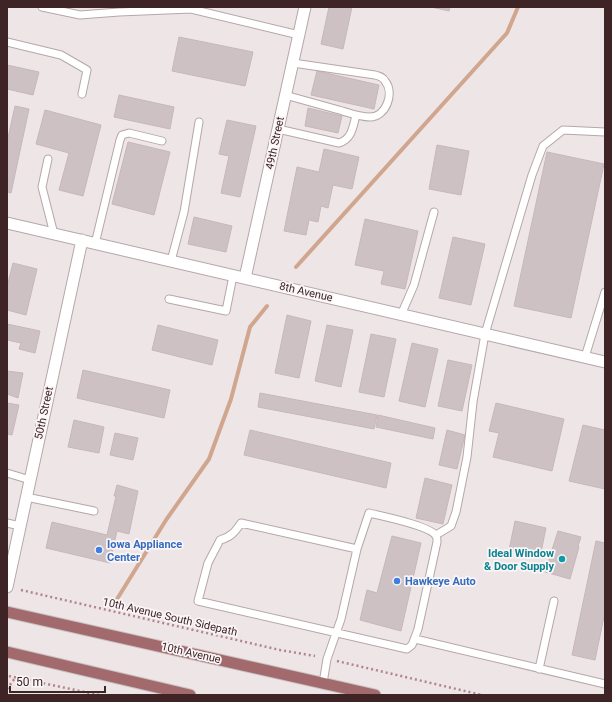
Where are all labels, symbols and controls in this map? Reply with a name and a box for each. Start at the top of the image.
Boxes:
street label: 49th Street [263,115,287,171]
street label: 8th Avenue [278,280,334,305]
street label: 50th Street [32,385,56,441]
place label: Iowa Appliance Center [107,538,182,564]
marker: Iowa Appliance Center [94,545,104,555]
place label: Ideal Window & Door Supply [484,547,554,573]
marker: Ideal Window & Door Supply [557,554,567,564]
place label: Hawkeye Auto [405,575,476,588]
marker: Hawkeye Auto [392,576,402,586]
street label: 10th Avenue South Sidepath [101,595,239,639]
street label: 10th Avenue [160,640,222,666]
scale bar [10,668,105,694]
text: 50 m [16,675,43,689]

